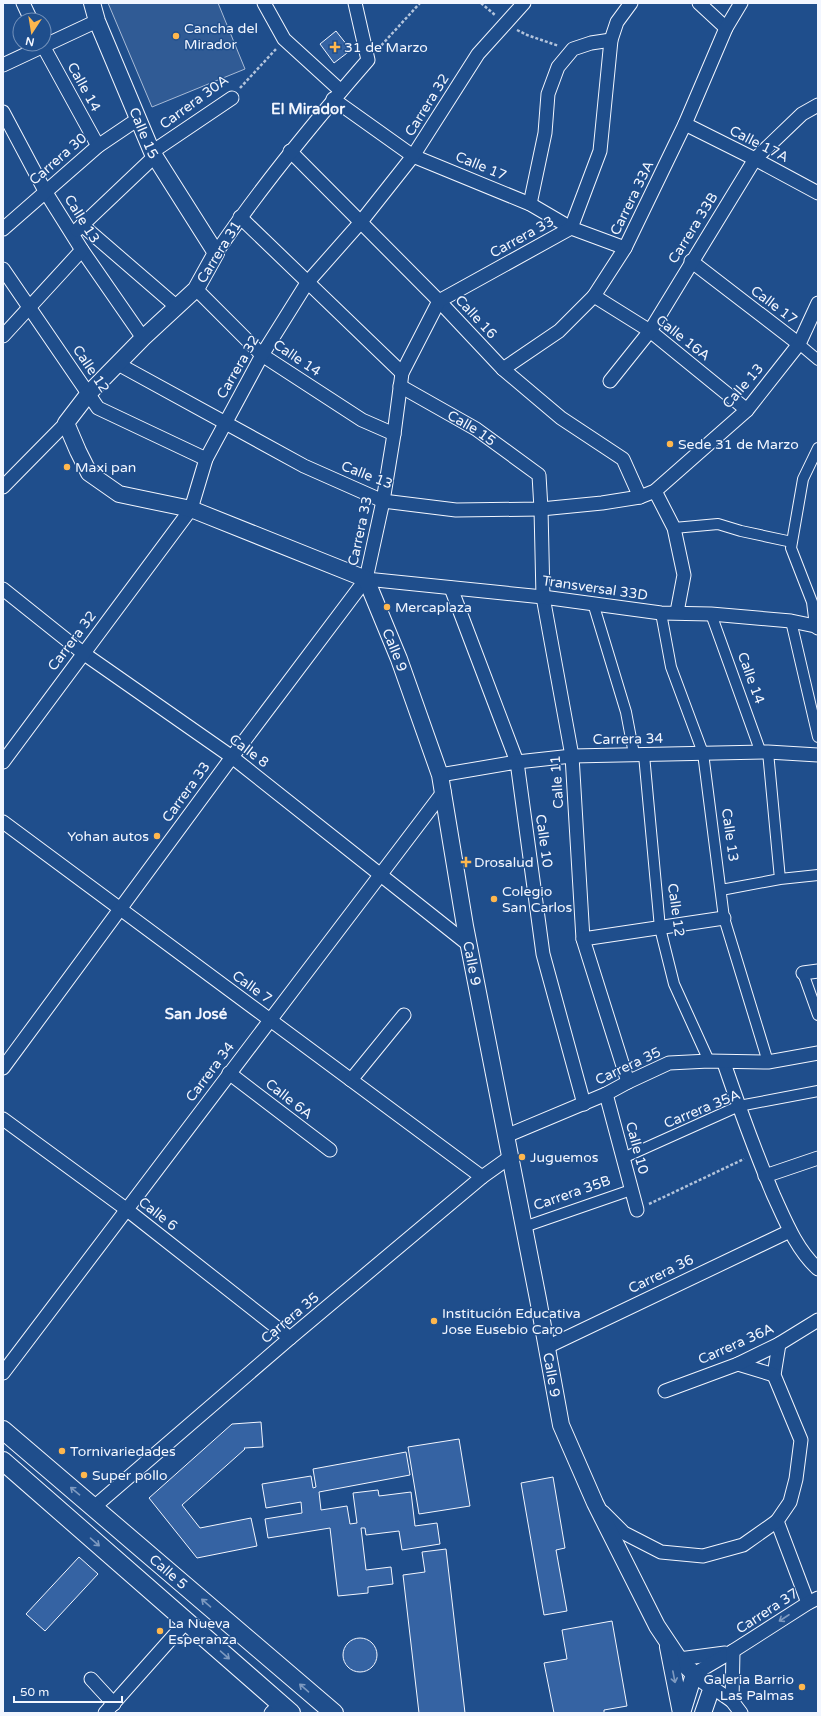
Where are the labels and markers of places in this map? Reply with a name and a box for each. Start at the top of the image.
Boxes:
place label: Cancha del Mirador [184,20,258,53]
marker: Cancha del Mirador [171,31,181,41]
place label: 31 de Marzo [344,39,428,56]
marker: 31 de Marzo [329,41,341,53]
place label: Sede 31 de Marzo [678,436,799,453]
marker: Sede 31 de Marzo [665,439,675,449]
place label: Maxi pan [75,459,136,476]
marker: Maxi pan [62,462,72,472]
place label: Mercaplaza [395,599,472,616]
marker: Mercaplaza [382,602,392,612]
place label: Yohan autos [67,828,149,845]
marker: Yohan autos [152,831,162,841]
place label: Drosalud [474,854,534,871]
marker: Drosalud [461,857,471,867]
place label: Colegio San Carlos [502,883,573,916]
marker: Colegio San Carlos [489,894,499,904]
place label: Juguemos [530,1149,599,1166]
marker: Juguemos [517,1152,527,1162]
place label: Institución Educativa Jose Eusebio Caro [442,1305,581,1338]
marker: Institución Educativa Jose Eusebio Caro [429,1316,439,1326]
place label: Tornivariedades [70,1443,176,1460]
marker: Tornivariedades [57,1446,67,1456]
place label: Super pollo [92,1467,168,1484]
marker: Super pollo [79,1470,89,1480]
place label: La Nueva Esperanza [168,1615,237,1648]
marker: La Nueva Esperanza [155,1626,165,1636]
place label: Galeria Barrio Las Palmas [703,1671,794,1704]
marker: Galeria Barrio Las Palmas [797,1682,807,1692]

